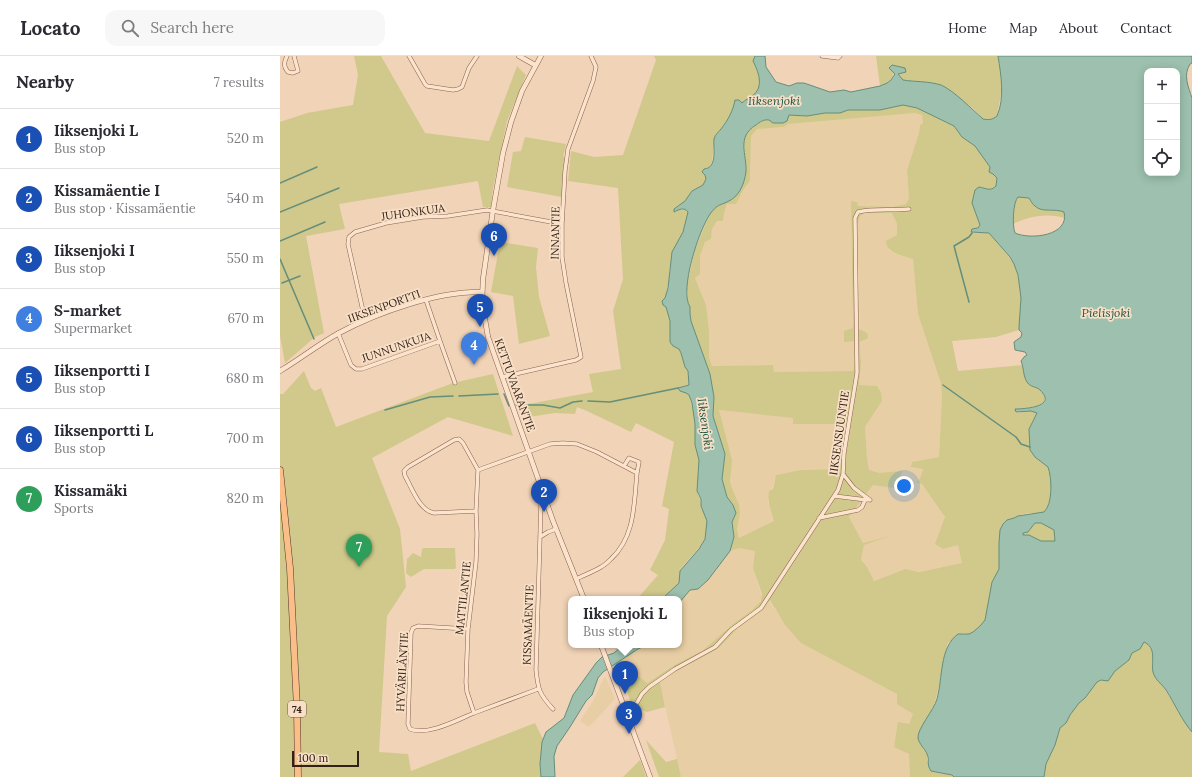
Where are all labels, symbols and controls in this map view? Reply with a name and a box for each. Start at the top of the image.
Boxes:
search box [105,10,385,46]
text: Locato [20,16,81,40]
icon: search [119,17,141,39]
text: Search here [151,18,234,37]
text: Home [948,19,987,37]
text: Map [1009,19,1037,37]
text: About [1059,19,1098,37]
text: Contact [1120,19,1172,37]
map controls [1144,68,1180,176]
button: + [1144,68,1180,104]
text: Nearby [16,71,74,93]
text: 7 results [214,74,264,91]
water label: Iiksenjoki [748,93,800,108]
button: − [1144,104,1180,140]
text: Iiksenjoki L [54,121,138,140]
text: 1 [26,130,32,147]
text: 520 m [227,130,264,147]
text: Bus stop [54,140,106,157]
button: locate [1144,140,1180,176]
text: Kissamäentie I [54,181,160,200]
text: 2 [26,190,32,207]
text: 540 m [227,190,264,207]
text: Bus stop · Kissamäentie [54,200,196,217]
street label: JUHONKUJA [379,200,447,224]
street label: INNANTIE [548,206,562,260]
pin: 6 [481,223,507,256]
text: Iiksenjoki I [54,241,135,260]
text: 3 [25,250,33,267]
text: 550 m [227,250,264,267]
text: Bus stop [54,260,106,277]
street label: IIKSENPORTTI [346,286,423,326]
pin: 5 [467,294,493,327]
text: S-market [54,301,122,320]
water label: Pielisjoki [1081,305,1131,320]
text: 4 [25,310,33,327]
text: 670 m [227,310,264,327]
text: Supermarket [54,320,132,337]
street label: JUNNUNKUJA [359,328,433,366]
pin: 4 [461,332,487,365]
street label: KETTUVAARANTIE [492,337,538,434]
text: Iiksenportti I [54,361,150,380]
text: 5 [25,370,33,387]
text: 680 m [226,370,264,387]
text: Bus stop [54,380,106,397]
street label: IIKSENSUUNTIE [826,390,852,476]
water label: Iiksenjoki [694,397,717,451]
text: Iiksenportti L [54,421,153,440]
text: 6 [25,430,33,447]
text: 700 m [227,430,264,447]
text: Bus stop [54,440,106,457]
your location [894,476,914,496]
pin: 2 [531,479,557,512]
text: Kissamäki [54,481,127,500]
text: 7 [26,490,32,507]
text: 820 m [227,490,264,507]
text: Sports [54,500,93,517]
pin: 7 [346,534,372,567]
street label: MATTILANTIE [452,560,474,635]
street label: KISSAMÄENTIE [520,584,536,665]
popup [568,596,682,648]
text: Iiksenjoki L [583,604,667,623]
text: Bus stop [583,623,635,640]
street label: HYVÄRILÄNTIE [393,632,411,712]
pin: 1 [612,661,638,694]
road number: 74 [288,701,306,717]
pin: 3 [616,701,642,734]
scale bar [292,749,359,768]
text: 100 m [298,751,328,765]

